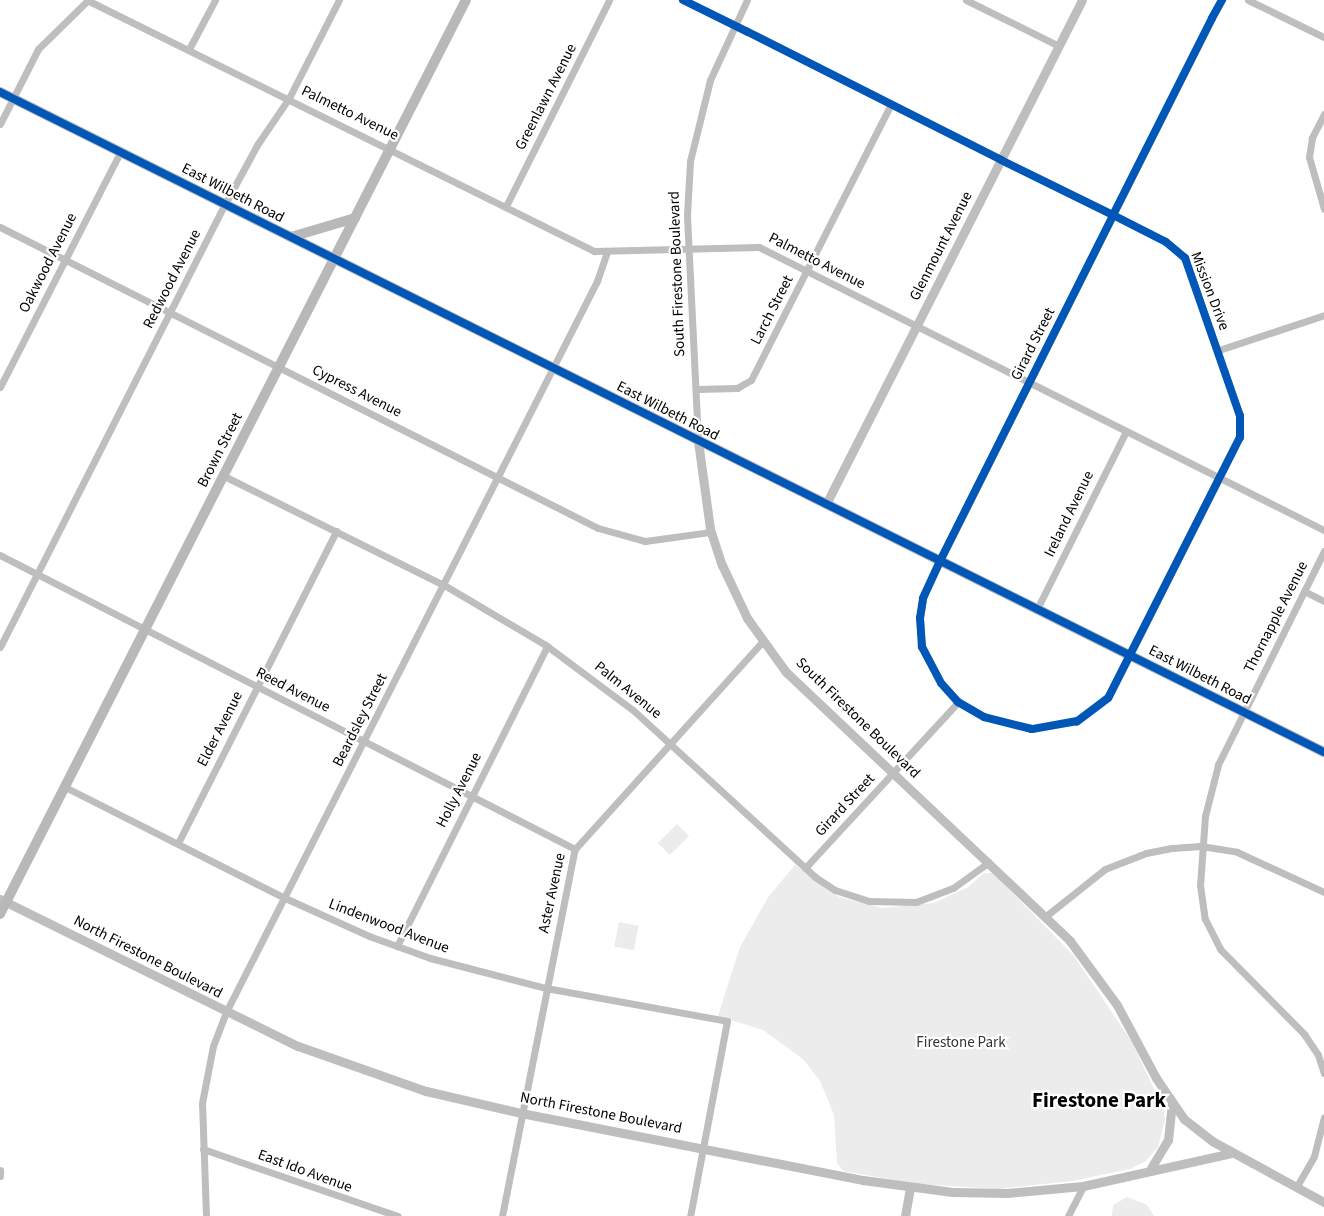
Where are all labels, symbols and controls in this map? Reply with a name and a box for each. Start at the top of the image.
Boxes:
street label: Greenlawn Avenue [511,41,581,153]
street label: Palmetto Avenue [298,82,402,144]
street label: East Wilbeth Road [179,159,287,227]
street label: Glenmount Avenue [906,188,976,304]
street label: South Firestone Boulevard [665,191,689,357]
street label: Oakwood Avenue [15,210,81,316]
street label: Redwood Avenue [139,226,205,332]
street label: Palmetto Avenue [766,229,868,293]
street label: Mission Drive [1187,249,1233,333]
street label: Larch Street [747,272,797,348]
street label: Girard Street [1007,305,1059,383]
street label: Cypress Avenue [309,361,405,421]
street label: East Wilbeth Road [614,377,722,445]
street label: Brown Street [193,410,247,490]
street label: Ireland Avenue [1040,468,1098,560]
street label: Thornapple Avenue [1240,558,1312,676]
street label: East Wilbeth Road [1146,641,1254,709]
street label: South Firestone Boulevard [792,654,924,782]
street label: Palm Avenue [591,658,665,722]
street label: Reed Avenue [253,664,333,716]
street label: Beardsley Street [329,670,391,770]
street label: Elder Avenue [193,688,247,770]
street label: Holly Avenue [432,749,486,831]
street label: Girard Street [811,770,879,840]
street label: Aster Avenue [535,851,569,935]
street label: Lindenwood Avenue [326,895,452,957]
street label: North Firestone Boulevard [71,912,225,1002]
park label: Firestone Park [916,1034,1006,1052]
district label: Firestone Park [1032,1087,1166,1113]
street label: North Firestone Boulevard [519,1088,683,1138]
street label: East Ido Avenue [255,1146,355,1196]

